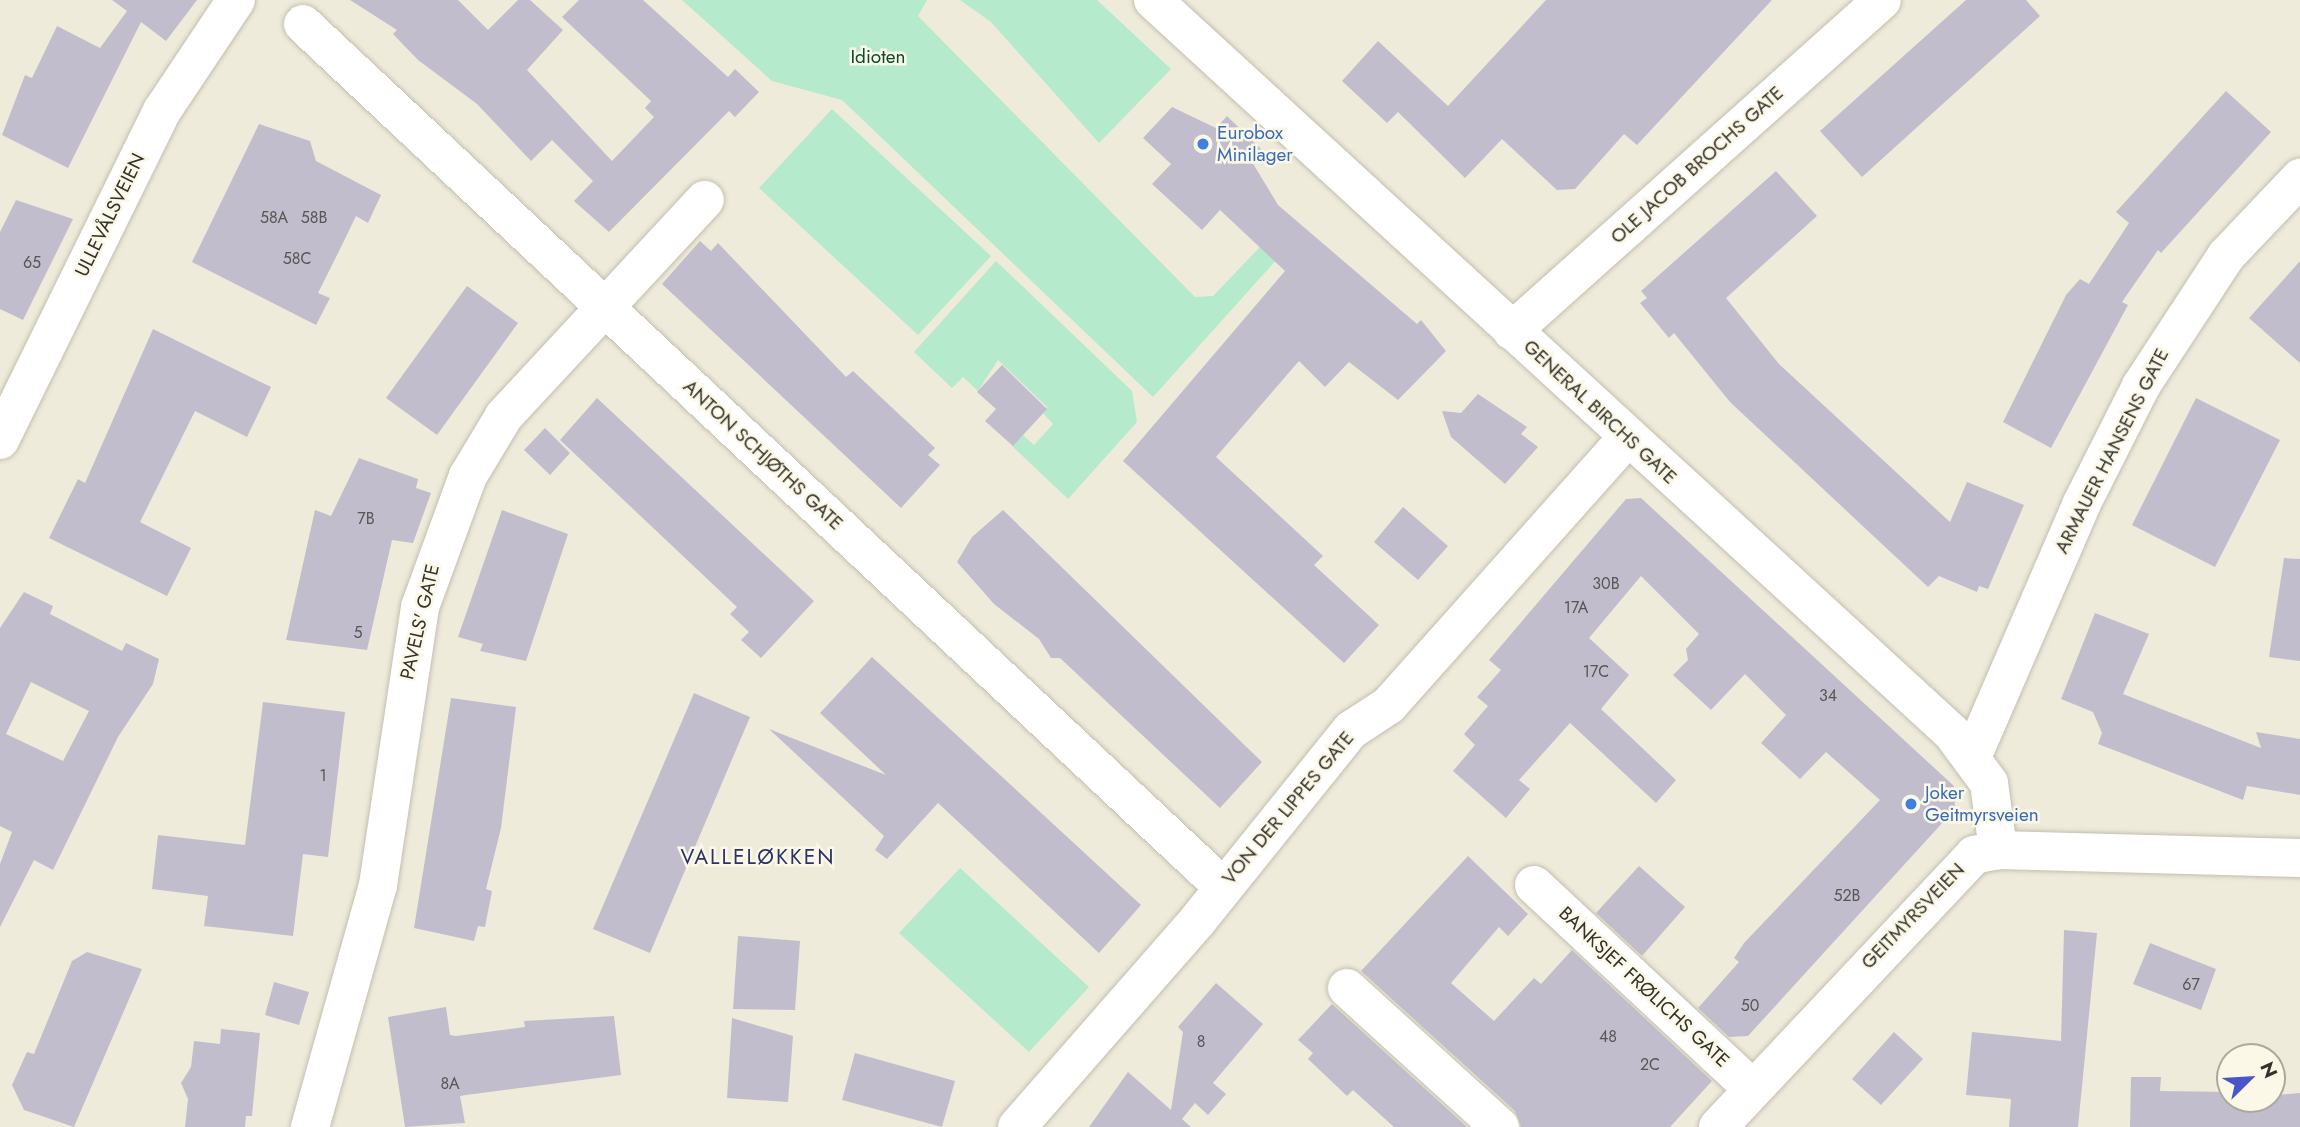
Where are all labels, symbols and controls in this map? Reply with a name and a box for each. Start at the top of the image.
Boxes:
park label: Idioten [850,46,906,68]
street label: OLE JACOB BROCHS GATE [1606,82,1788,248]
place label: Eurobox Minilager [1217,122,1293,166]
marker: Eurobox Minilager [1195,136,1211,152]
street label: ULLEVÅLSVEIEN [70,150,150,280]
house number: 58A [260,208,288,228]
house number: 58B [301,208,327,228]
house number: 58C [283,249,311,269]
house number: 65 [23,253,41,273]
street label: GENERAL BIRCHS GATE [1519,335,1681,489]
street label: ARMAUER HANSENS GATE [2050,345,2174,557]
street label: ANTON SCHJØTHS GATE [679,375,847,535]
house number: 7B [357,509,375,529]
street label: PAVELS' GATE [396,562,444,682]
house number: 30B [1592,574,1620,594]
house number: 17A [1564,598,1588,618]
house number: 5 [353,623,363,643]
house number: 17C [1583,662,1609,682]
house number: 34 [1819,686,1837,706]
street label: VON DER LIPPES GATE [1217,727,1359,889]
house number: 1 [319,766,327,786]
place label: Joker Geitmyrsveien [1925,782,2039,826]
marker: Joker Geitmyrsveien [1903,796,1919,812]
district label: VALLELØKKEN [682,844,834,870]
street label: GEITMYRSVEIEN [1857,858,1969,974]
house number: 52B [1833,886,1861,906]
street label: BANKSJEF FRØLICHS GATE [1554,902,1734,1072]
house number: 67 [2182,975,2200,995]
house number: 50 [1741,996,1759,1016]
house number: 48 [1599,1027,1617,1047]
house number: 8 [1197,1032,1205,1052]
north arrow [2216,1043,2286,1113]
house number: 2C [1640,1055,1660,1075]
text: N [2253,1058,2284,1082]
house number: 8A [440,1074,460,1094]

